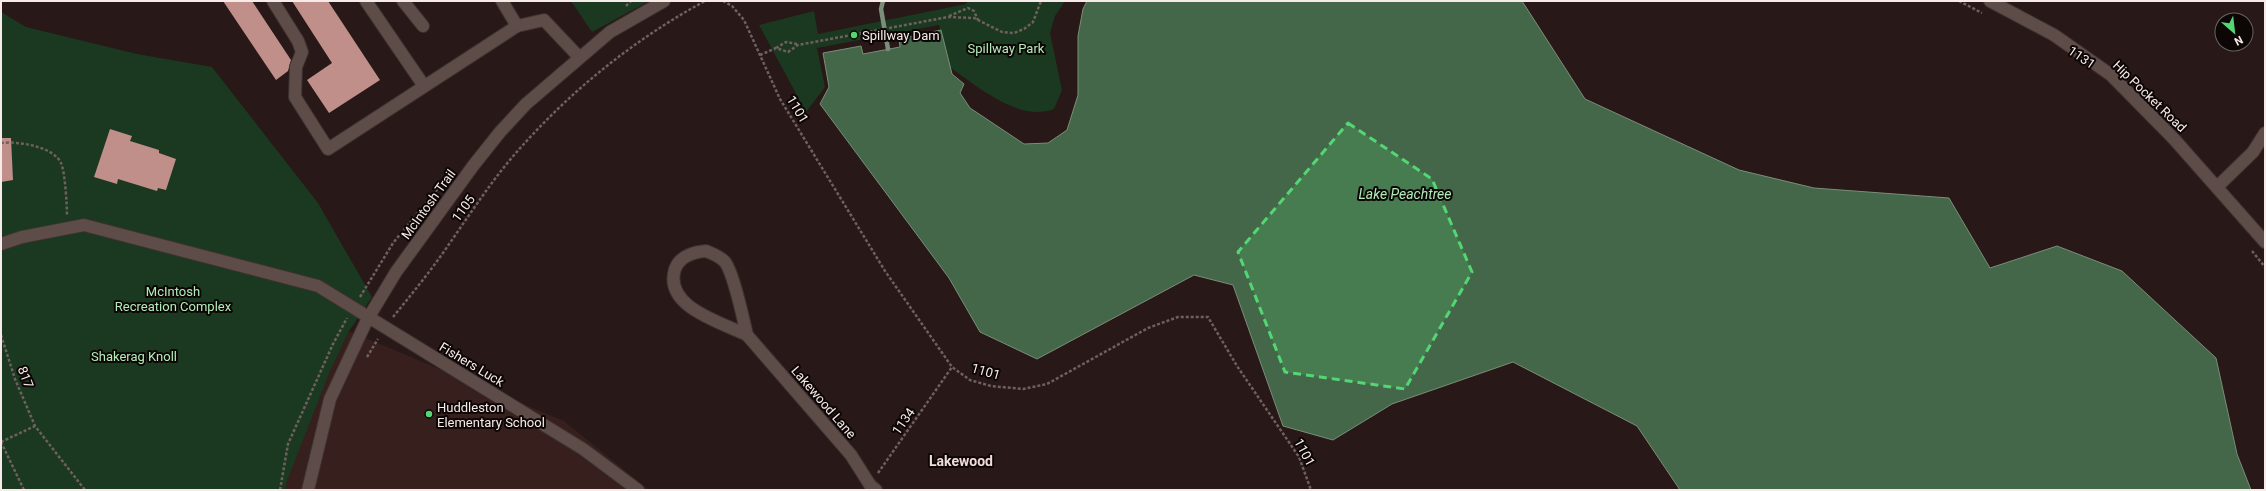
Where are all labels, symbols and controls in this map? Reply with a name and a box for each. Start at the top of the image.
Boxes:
north arrow [2214,12,2254,52]
place label: Spillway Dam [862,28,940,43]
marker: Spillway Dam [849,30,859,40]
text: N [2232,33,2245,48]
park label: Spillway Park [968,41,1045,56]
street label: 1131 [2065,43,2098,72]
street label: Hip Pocket Road [2110,58,2189,135]
street label: 1101 [784,93,812,126]
street label: McIntosh Trail [398,167,459,242]
water label: Lake Peachtree [1358,186,1452,202]
street label: 1105 [449,192,478,225]
park label: McIntosh Recreation Complex [115,284,232,314]
street label: Fishers Luck [437,339,507,390]
park label: Shakerag Knoll [91,349,177,364]
street label: 1101 [970,360,1002,383]
street label: Lakewood Lane [788,363,859,442]
street label: 817 [15,364,36,390]
place label: Huddleston Elementary School [437,400,545,430]
street label: 1134 [889,404,918,438]
marker: Huddleston Elementary School [424,409,434,419]
street label: 1101 [1291,436,1318,469]
district label: Lakewood [929,453,993,469]

